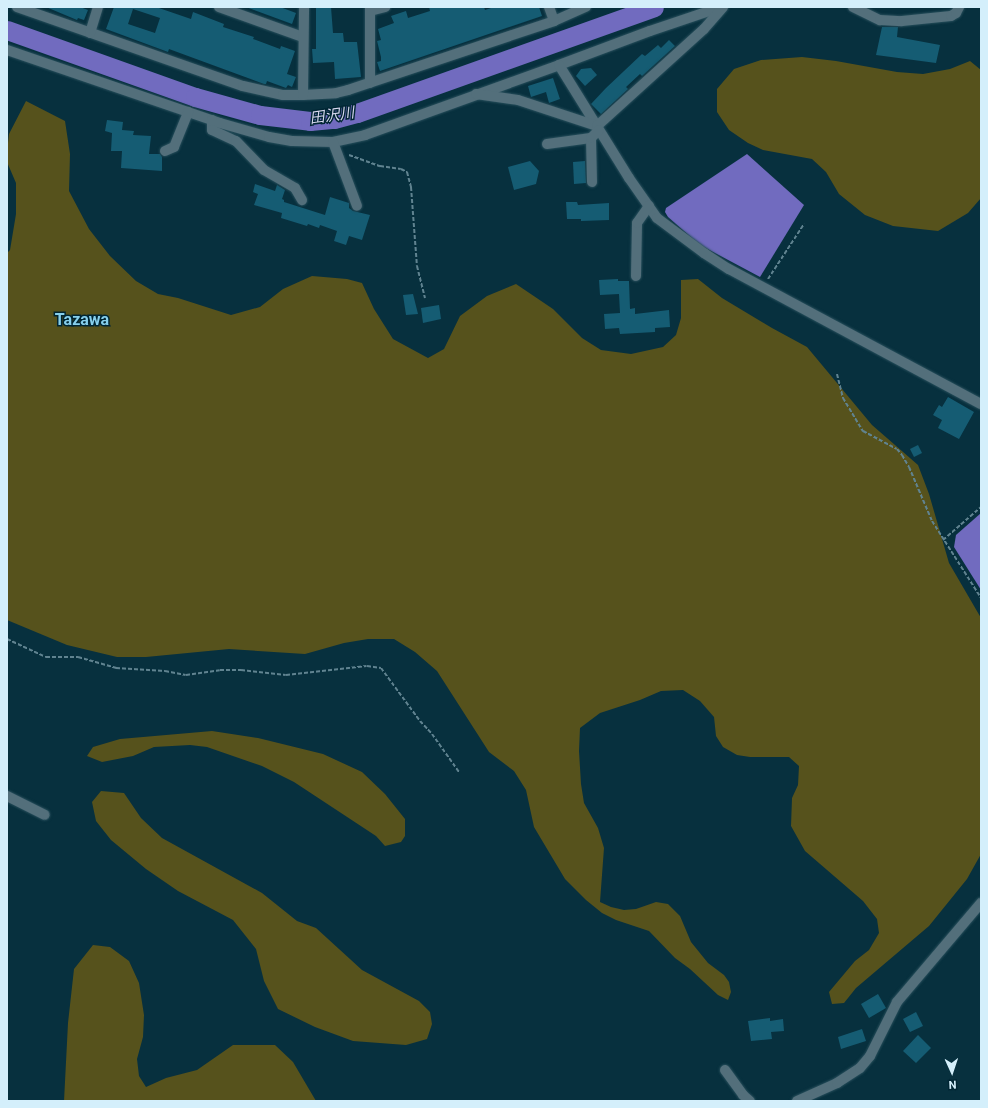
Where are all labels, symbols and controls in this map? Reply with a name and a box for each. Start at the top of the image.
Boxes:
water label: 田沢川 [308,104,356,128]
district label: Tazawa [55,310,109,330]
north arrow [932,1052,972,1092]
text: N [948,1078,957,1091]

